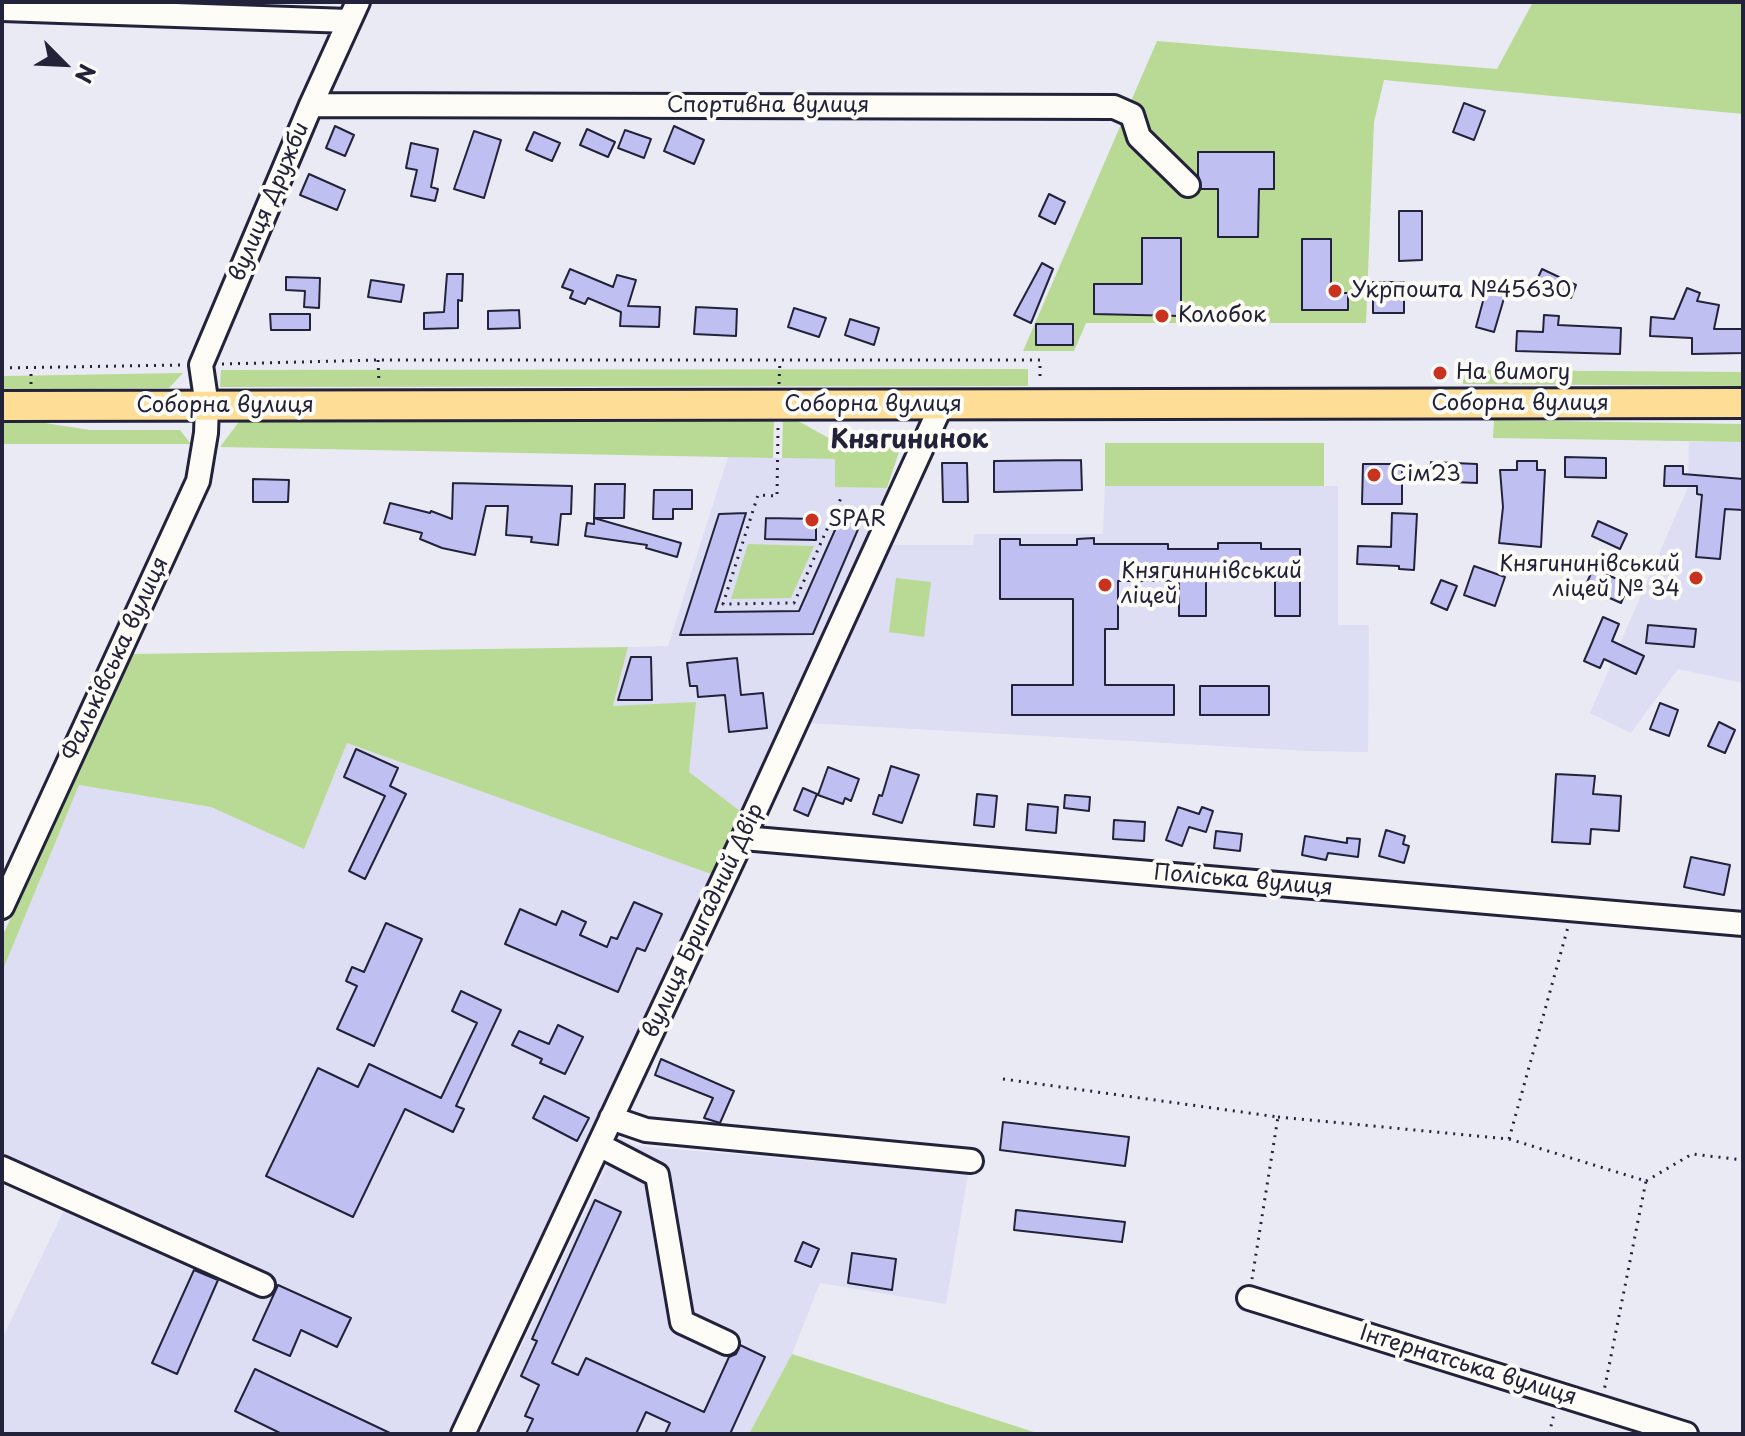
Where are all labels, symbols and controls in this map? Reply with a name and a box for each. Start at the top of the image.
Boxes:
north arrow [24,24,104,104]
text: N [68,59,105,89]
street label: Спортивна вулиця [667,93,869,119]
street label: вулиця Дружби [225,118,315,286]
place label: Укрпошта №45630 [1351,278,1571,304]
marker: Укрпошта №45630 [1326,282,1344,300]
place label: Колобок [1178,303,1266,329]
marker: Колобок [1153,307,1171,325]
place label: На вимогу [1456,360,1570,386]
marker: На вимогу [1431,364,1449,382]
street label: Соборна вулиця [1431,391,1609,417]
street label: Соборна вулиця [784,392,962,418]
street label: Соборна вулиця [136,393,314,419]
district label: Княгининок [830,425,988,457]
place label: Сім23 [1390,462,1461,488]
marker: Сім23 [1365,466,1383,484]
place label: SPAR [828,507,886,533]
marker: SPAR [803,511,821,529]
place label: Княгининівський ліцей № 34 [1499,552,1680,604]
street label: Фальківська вулиця [57,553,175,765]
place label: Княгининівський ліцей [1121,559,1302,610]
marker: Княгининівський ліцей № 34 [1687,569,1705,587]
marker: Княгининівський ліцей [1096,576,1114,594]
street label: вулиця Бригадний Двір [638,800,770,1042]
street label: Поліська вулиця [1152,860,1334,902]
street label: Інтернатська вулиця [1356,1320,1580,1412]

